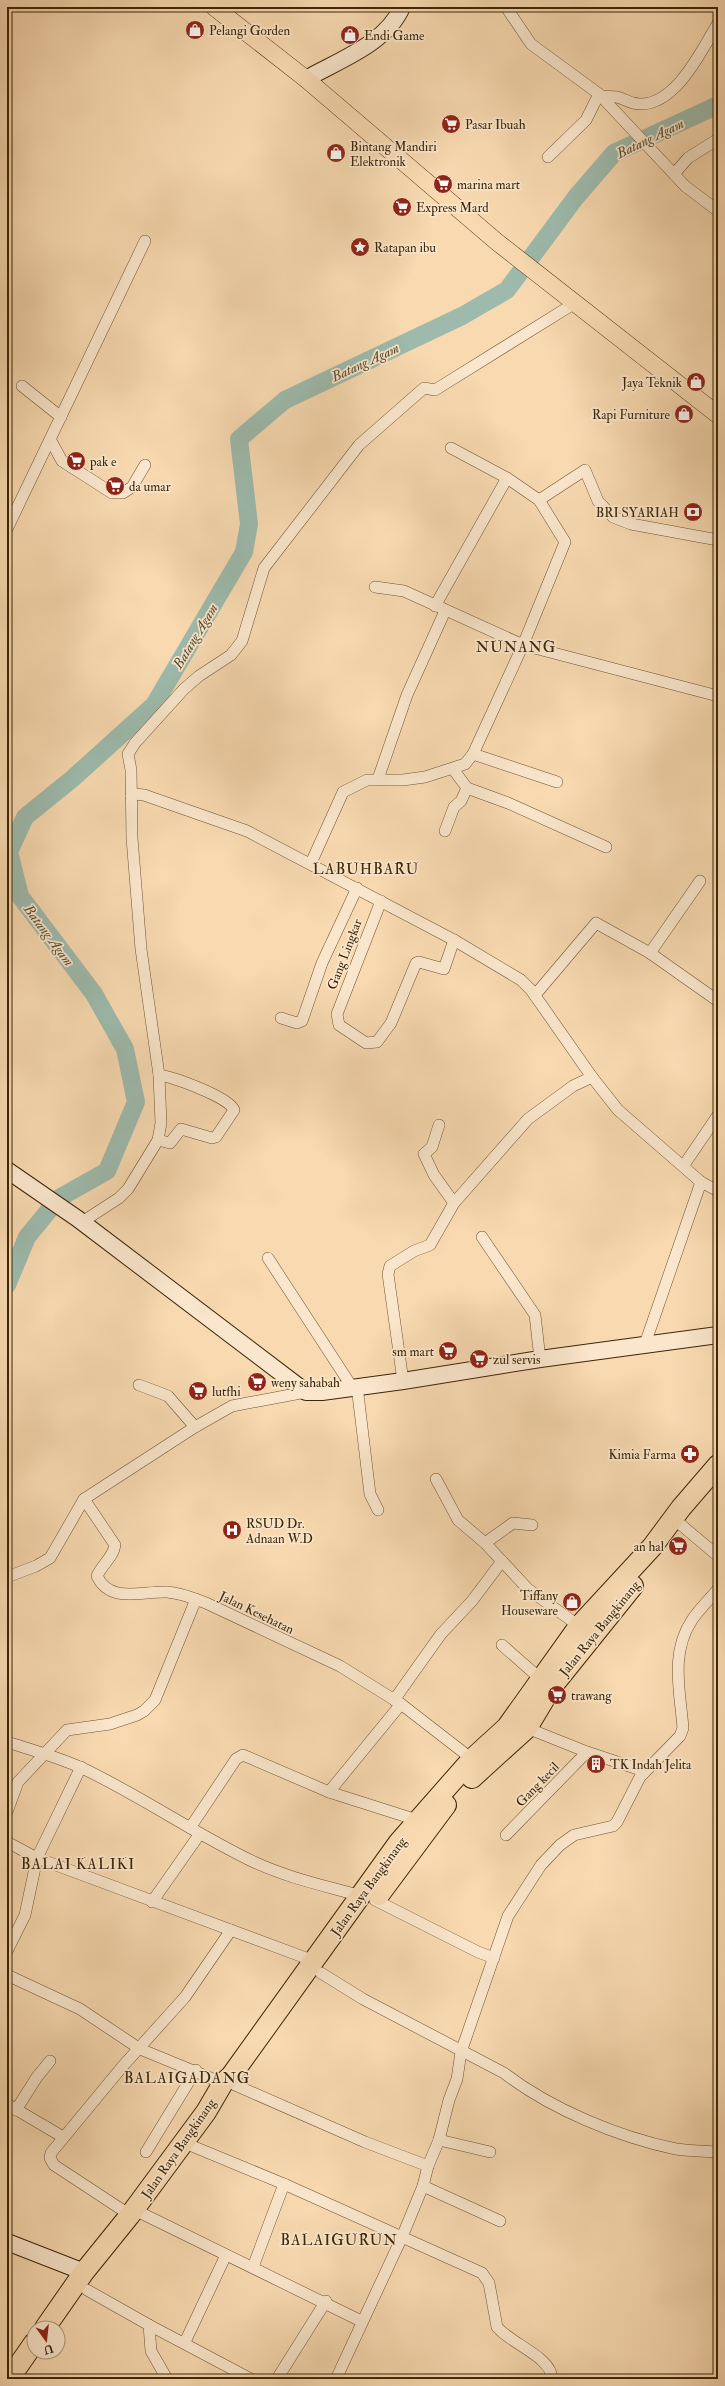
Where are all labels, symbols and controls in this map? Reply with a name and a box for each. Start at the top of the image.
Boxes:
shop icon: Pelangi Gorden [184,19,206,41]
place label: Pelangi Gorden [209,23,290,39]
shop icon: Endi Game [339,24,361,46]
place label: Endi Game [364,28,425,44]
supermarket icon: Pasar Ibuah [440,113,462,135]
water label: Batang Agam [613,115,687,162]
place label: Pasar Ibuah [465,117,526,133]
place label: Bintang Mandiri Elektronik [350,139,437,170]
shop icon: Bintang Mandiri Elektronik [325,142,347,164]
supermarket icon: marina mart [432,173,454,195]
place label: marina mart [457,177,520,193]
supermarket icon: Express Mard [391,196,413,218]
place label: Express Mard [416,200,489,217]
place icon: Ratapan ibu [349,236,371,258]
place label: Ratapan ibu [374,240,436,257]
water label: Batang Agam [328,339,402,386]
shop icon: Jaya Teknik [685,371,707,393]
place label: Jaya Teknik [621,375,683,392]
shop icon: Rapi Furniture [673,403,695,425]
place label: Rapi Furniture [592,407,671,424]
supermarket icon: pak e [65,450,87,472]
place label: pak e [89,454,117,471]
supermarket icon: da umar [104,475,126,497]
place label: da umar [129,479,171,495]
bank icon: BRI SYARIAH [682,501,704,523]
place label: BRI SYARIAH [596,505,679,521]
water label: Batang Agam [169,601,221,673]
district label: NUNANG [476,638,556,657]
district label: LABUHBARU [313,860,419,879]
water label: Batang Agam [19,900,77,969]
street label: Gang Lingkar [324,917,366,992]
supermarket icon: sm mart [437,1340,459,1362]
place label: sm mart [392,1344,434,1360]
supermarket icon: zul servis [468,1348,490,1370]
place label: zul servis [493,1352,541,1368]
supermarket icon: weny sahabah [246,1371,268,1393]
place label: weny sahabah [271,1375,340,1392]
supermarket icon: lutfhi [187,1380,209,1402]
place label: lutfhi [212,1384,241,1400]
pharmacy icon: Kimia Farma [679,1443,701,1465]
place label: Kimia Farma [608,1447,677,1463]
place label: RSUD Dr. Adnaan W.D [245,1516,313,1547]
hospital icon: RSUD Dr. Adnaan W.D [221,1519,243,1541]
supermarket icon: an hal [667,1535,689,1557]
place label: an hal [634,1539,665,1555]
street label: Jalan Raya Bangkinang [556,1577,644,1681]
street label: Jalan Kesehatan [216,1587,297,1638]
place label: Tiffany Houseware [501,1588,559,1619]
shop icon: Tiffany Houseware [561,1591,583,1613]
supermarket icon: trawang [546,1684,568,1706]
place label: trawang [571,1688,612,1704]
building icon: TK Indah Jelita [585,1753,607,1775]
place label: TK Indah Jelita [610,1757,692,1773]
street label: Gang kecil [513,1759,563,1810]
street label: Jalan Raya Bangkinang [327,1833,411,1941]
district label: BALAI KALIKI [21,1855,135,1874]
district label: BALAIGADANG [124,2069,250,2088]
street label: Jalan Raya Bangkinang [138,2095,221,2203]
district label: BALAIGURUN [280,2231,398,2250]
north arrow [26,2320,66,2360]
text: U [42,2342,55,2357]

